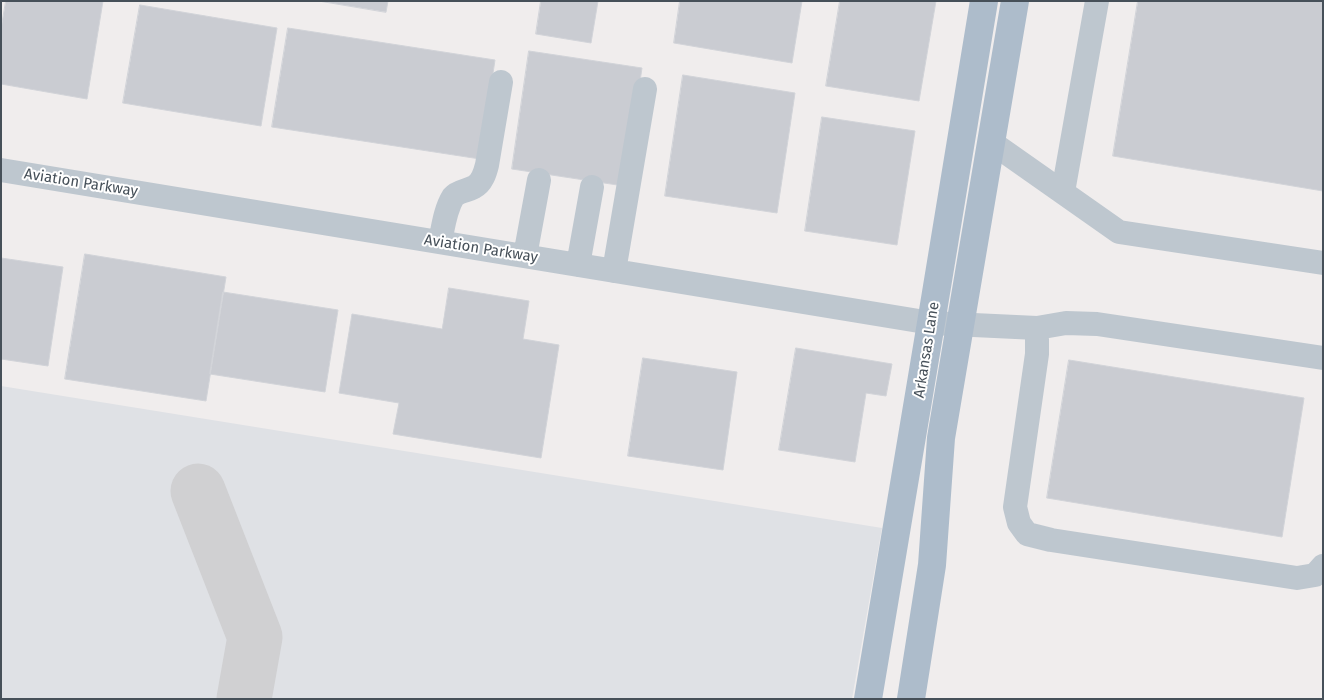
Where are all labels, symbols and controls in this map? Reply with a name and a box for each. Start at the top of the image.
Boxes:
street label: Aviation Parkway [23,165,139,201]
street label: Aviation Parkway [423,231,539,267]
street label: Arkansas Lane [911,301,943,399]

